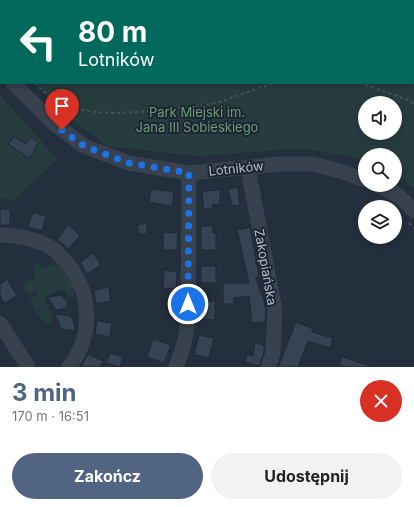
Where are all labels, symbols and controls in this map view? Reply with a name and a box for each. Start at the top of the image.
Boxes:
text: 80 m [78,15,147,49]
icon: left [12,16,64,68]
text: Lotników [78,49,155,70]
pin [45,89,79,130]
icon: arrive [51,95,73,117]
map controls [358,96,402,244]
button: sound [358,96,402,140]
park label: Park Miejski im. Jana III Sobieskiego [136,104,259,135]
button: search [358,148,402,192]
street label: Lotników [208,157,265,179]
button: layers [358,200,402,244]
street label: Zakopiańska [251,227,281,307]
position arrow [167,283,209,325]
text: 3 min [12,378,77,407]
button: close [360,380,402,422]
text: 170 m · 16:51 [12,408,89,424]
button: Zakończ [12,453,203,499]
button: Udostępnij [211,453,402,499]

